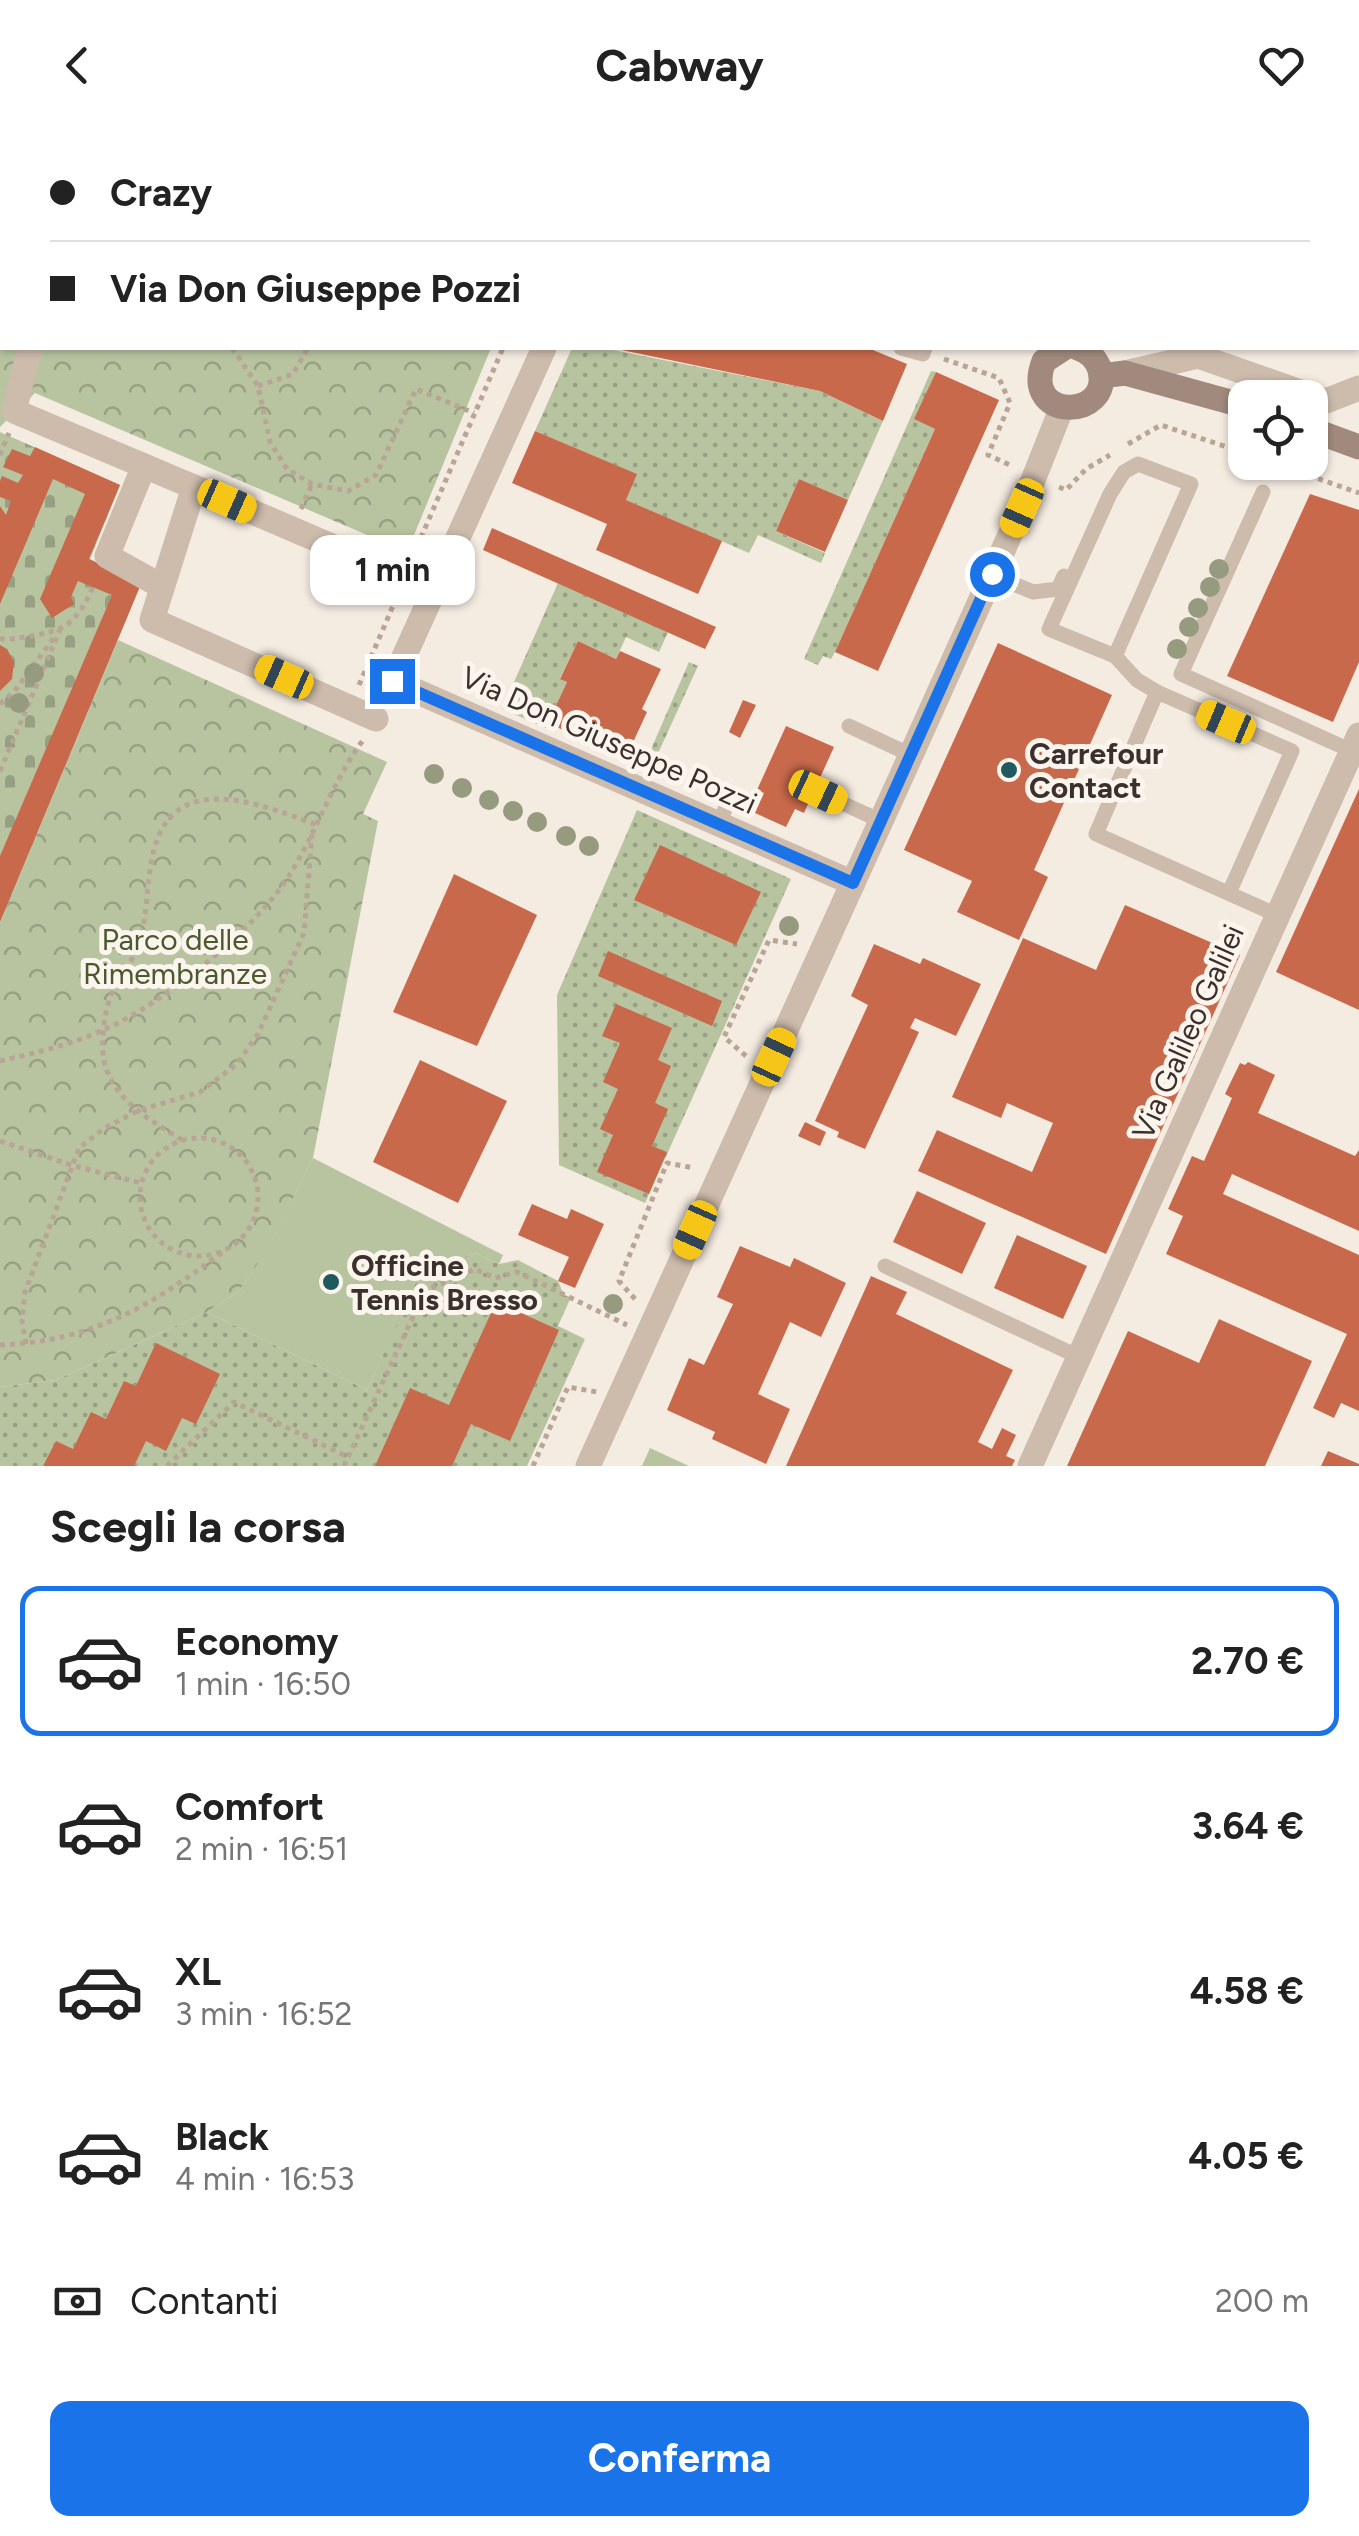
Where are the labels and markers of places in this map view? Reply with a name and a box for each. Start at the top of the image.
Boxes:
place label: Carrefour Contact [1029,735,1163,806]
marker: Carrefour Contact [998,759,1020,781]
place label: Officine Tennis Bresso [351,1247,538,1318]
marker: Officine Tennis Bresso [320,1271,342,1293]

